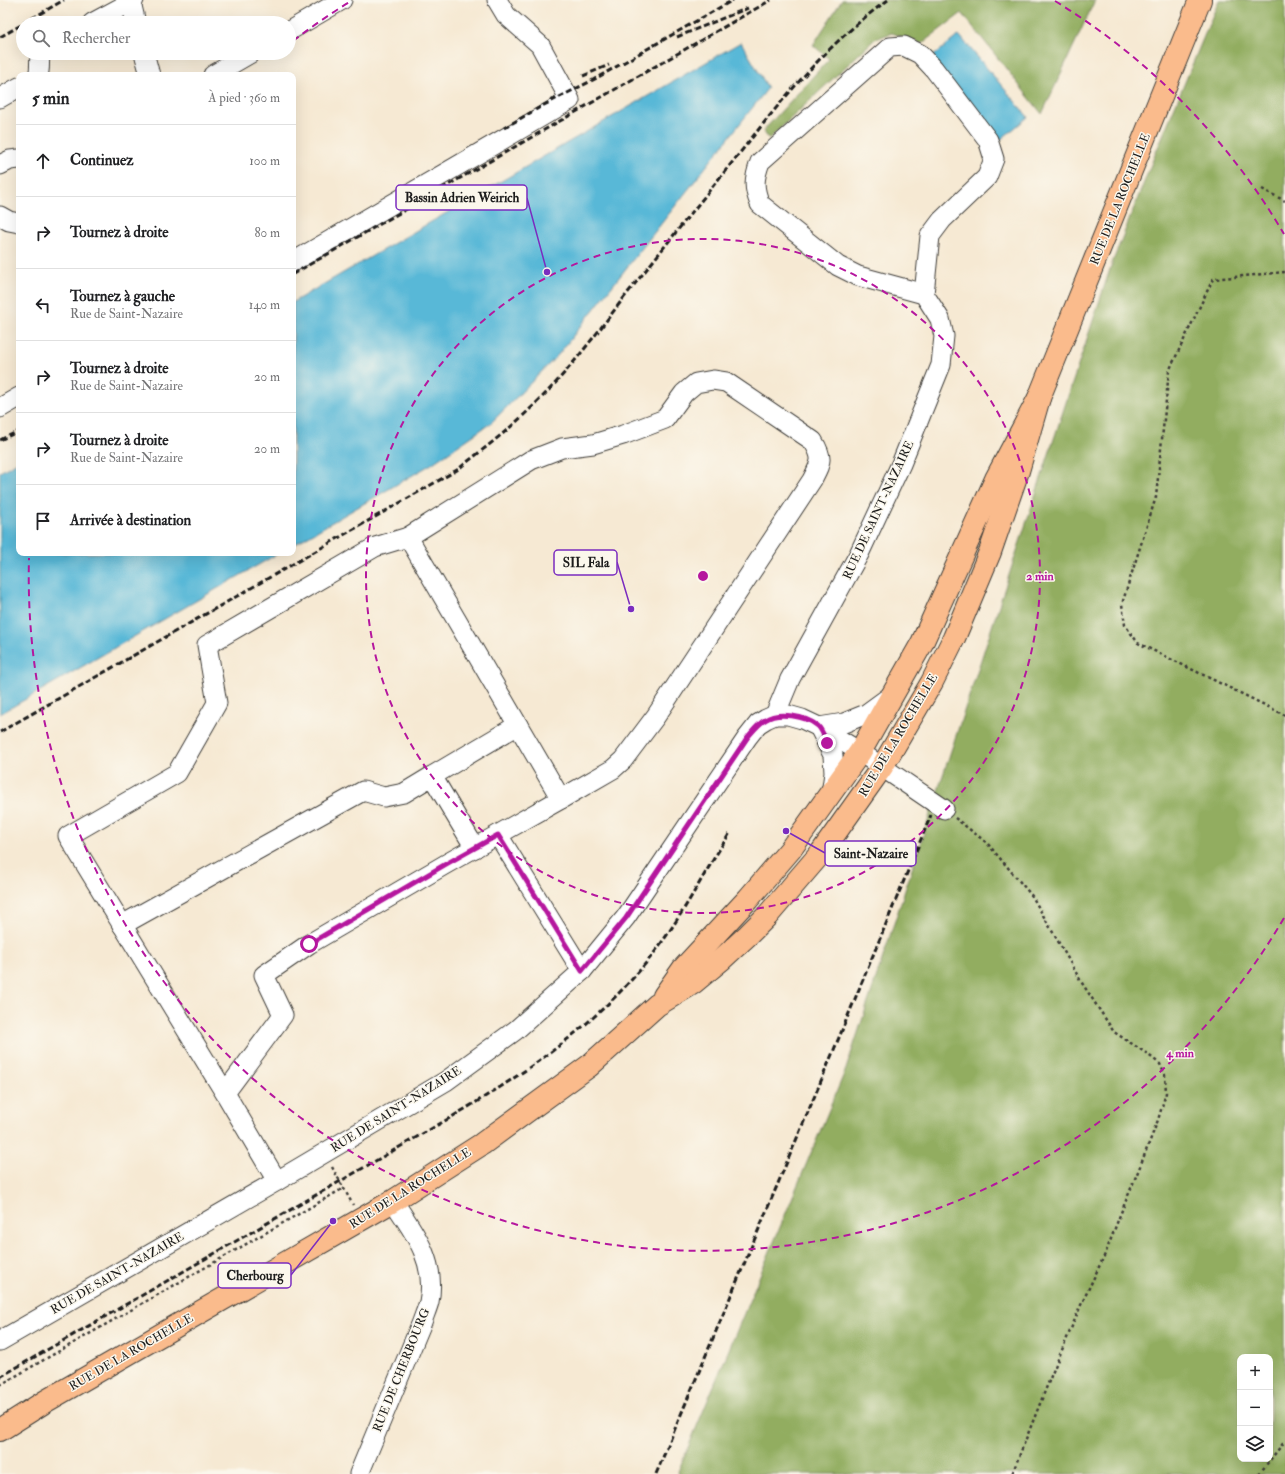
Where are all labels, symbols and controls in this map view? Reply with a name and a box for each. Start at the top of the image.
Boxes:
search box [16,16,296,60]
icon: search [30,27,52,49]
text: Rechercher [62,29,130,48]
text: 5 min [32,88,70,109]
text: À pied · 360 m [208,90,280,106]
street label: RUE DE LA ROCHELLE [1087,131,1154,267]
icon: ahead [32,150,54,172]
text: Continuez [70,151,134,170]
text: 100 m [249,153,280,169]
callout: Bassin Adrien Weirich [396,185,527,210]
text: Bassin Adrien Weirich [405,190,520,206]
icon: right [32,222,54,244]
text: Tournez à droite [70,223,169,242]
text: 80 m [254,225,280,241]
text: Tournez à gauche [70,287,175,306]
icon: left [32,294,54,316]
text: 140 m [249,297,280,313]
text: Rue de Saint-Nazaire [70,306,183,322]
text: Tournez à droite [70,359,169,378]
icon: right [32,366,54,388]
text: 20 m [254,369,280,385]
text: Rue de Saint-Nazaire [70,378,183,394]
text: Tournez à droite [70,431,169,450]
icon: right [32,438,54,460]
street label: RUE DE SAINT-NAZAIRE [840,438,917,582]
text: 20 m [254,441,280,457]
text: Rue de Saint-Nazaire [70,450,183,466]
icon: arrive [32,510,54,532]
text: Arrivée à destination [70,511,191,530]
callout: SIL Fala [554,550,617,575]
text: SIL Fala [563,555,610,571]
centre of rings [696,569,710,583]
text: 2 min [1026,569,1054,584]
street label: RUE DE LA ROCHELLE [856,671,941,799]
route end [818,734,836,752]
callout: Saint-Nazaire [825,841,916,866]
text: Saint-Nazaire [834,846,909,862]
route start [300,935,318,953]
text: 4 min [1165,1046,1195,1061]
street label: RUE DE SAINT-NAZAIRE [328,1063,465,1156]
street label: RUE DE LA ROCHELLE [347,1145,474,1232]
street label: RUE DE SAINT-NAZAIRE [48,1229,187,1318]
callout: Cherbourg [218,1263,291,1288]
text: Cherbourg [226,1268,284,1285]
street label: RUE DE CHERBOURG [370,1306,433,1434]
street label: RUE DE LA ROCHELLE [67,1311,196,1394]
map controls [1237,1354,1273,1462]
button: + [1237,1354,1273,1390]
button: − [1237,1390,1273,1426]
button: layers [1237,1426,1273,1462]

